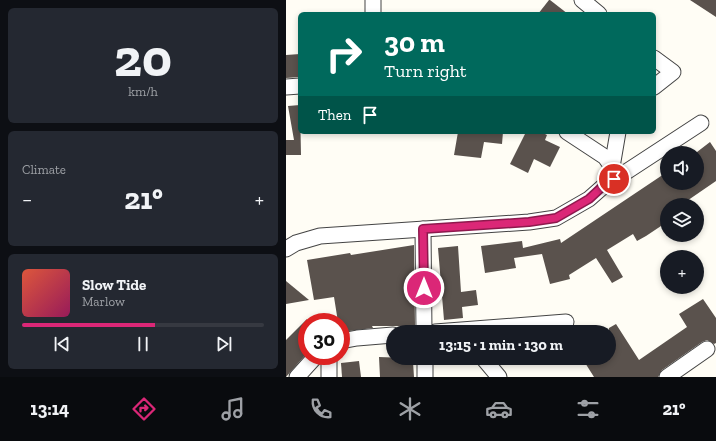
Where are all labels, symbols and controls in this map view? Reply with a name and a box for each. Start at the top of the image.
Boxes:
text: 30 m [384,26,445,59]
text: 20 [114,27,172,89]
icon: right [318,28,370,80]
text: Turn right [384,60,466,82]
text: km/h [128,84,158,99]
icon: arrive [359,104,381,126]
text: Then [318,106,351,124]
map controls [660,146,704,294]
button: sound [660,146,704,190]
text: Climate [22,162,66,177]
pin [597,162,631,196]
icon: arrive [603,168,625,190]
text: 21° [124,181,163,217]
text: − [22,186,32,213]
text: + [255,186,264,213]
button: layers [660,198,704,242]
button: + [660,250,704,294]
position arrow [403,267,445,309]
text: Slow Tide [82,276,146,294]
text: Marlow [82,294,125,309]
speed limit sign: 30 [298,313,350,365]
icon: previous [51,333,73,355]
icon: pause [132,333,154,355]
icon: next [213,333,235,355]
text: 13:15 · 1 min · 130 m [439,336,563,354]
icon: directions [130,395,158,423]
icon: music [219,395,247,423]
icon: phone [307,395,335,423]
icon: climate [396,395,424,423]
icon: car [485,395,513,423]
icon: filters [574,395,602,423]
text: 13:14 [30,398,69,420]
text: 21° [662,398,686,420]

